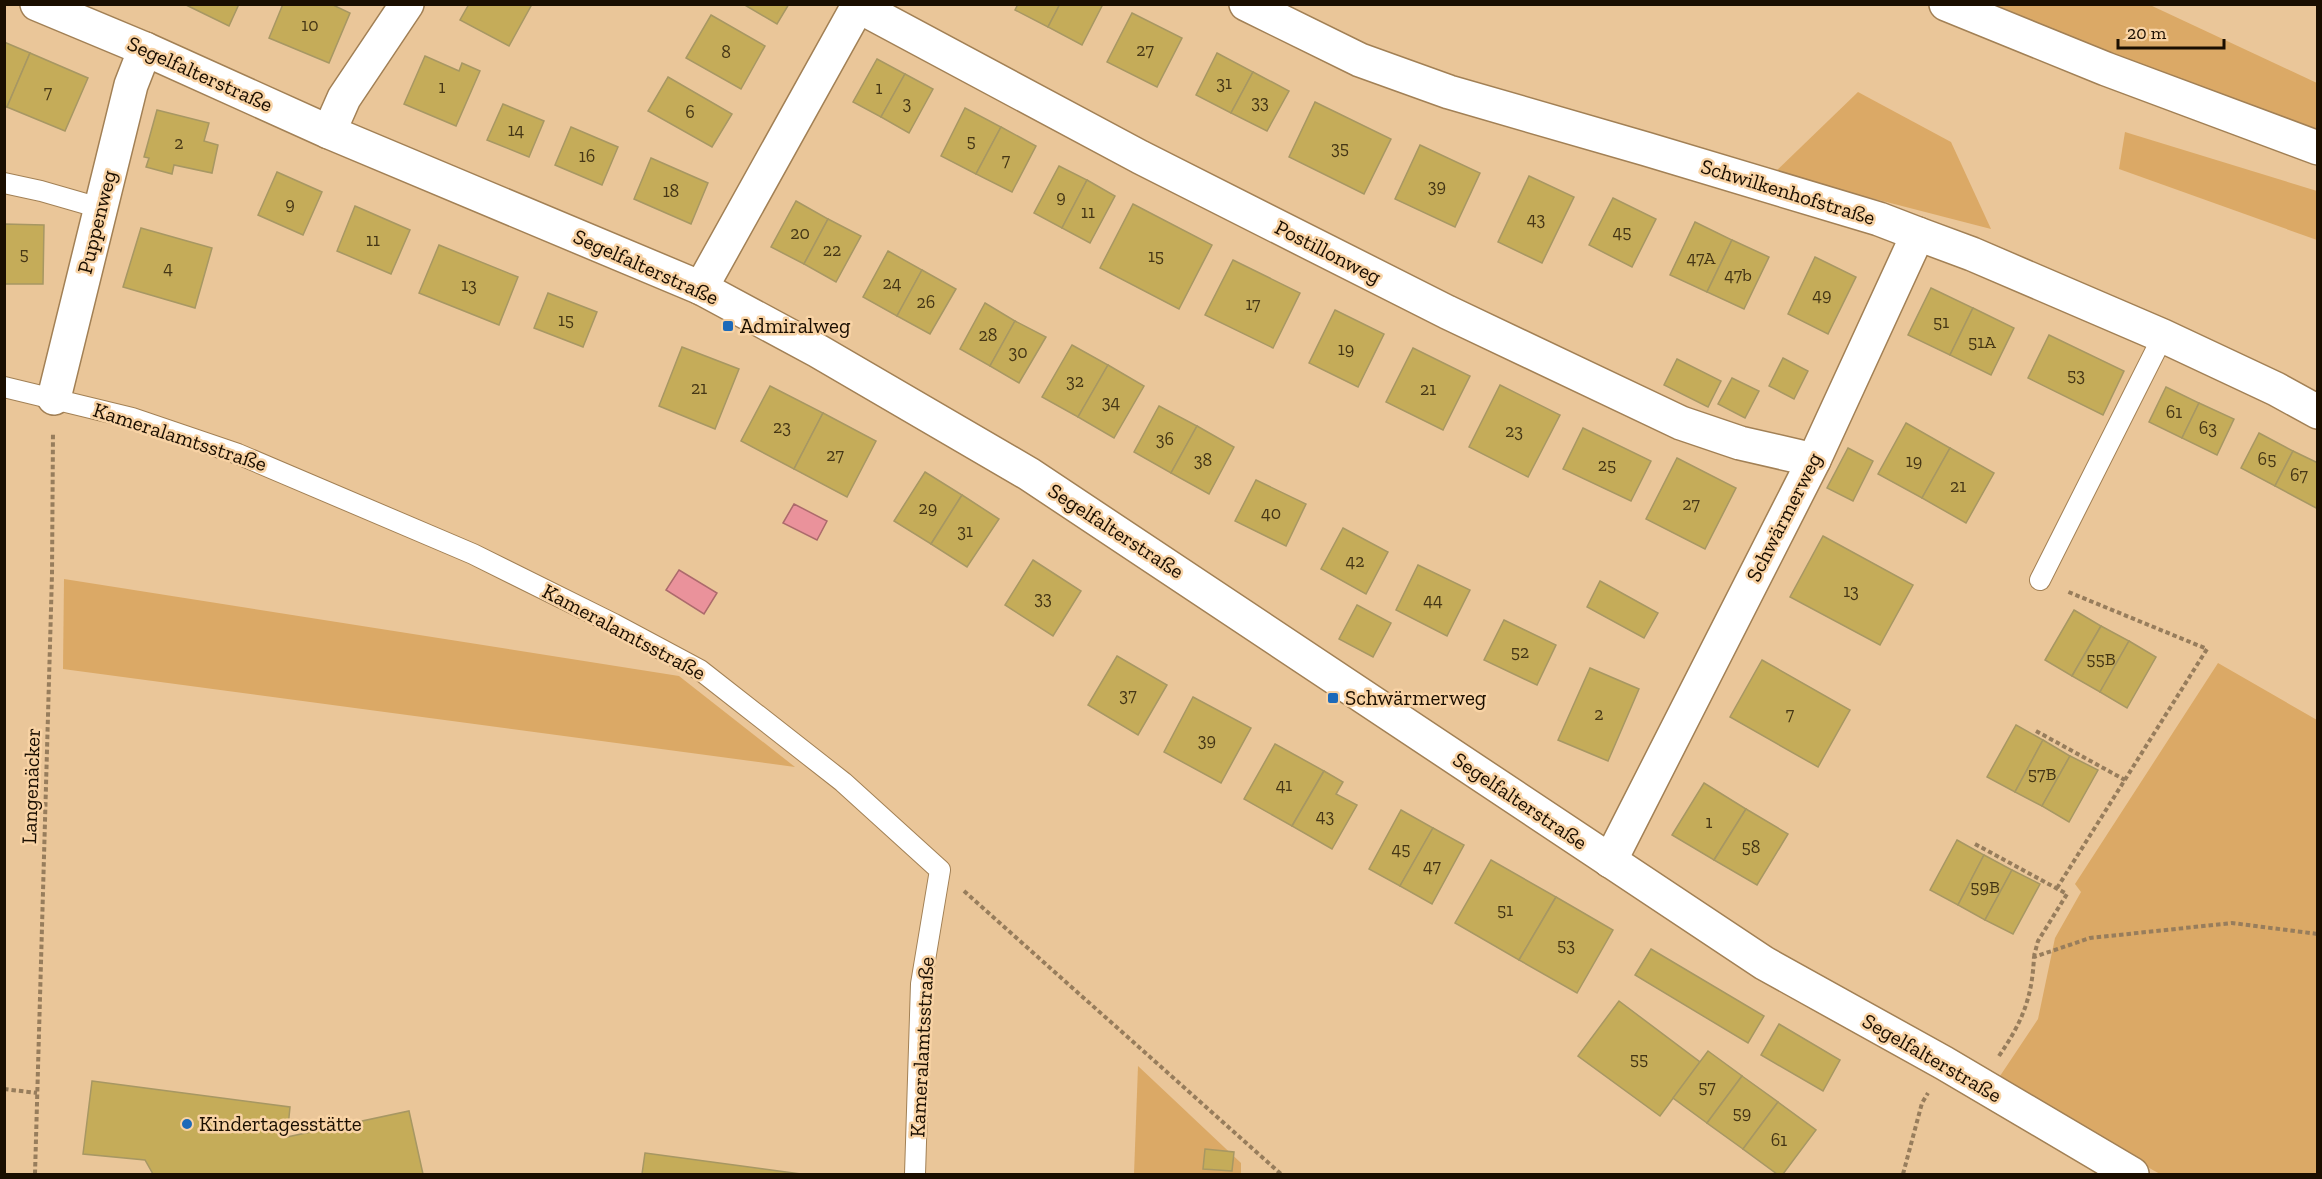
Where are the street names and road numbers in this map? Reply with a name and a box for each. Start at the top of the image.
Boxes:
street label: Segelfalterstraße [124,30,277,117]
street label: Schwilkenhofstraße [1698,153,1878,230]
street label: Puppenweg [72,167,122,276]
street label: Postillonweg [1271,214,1386,289]
street label: Segelfalterstraße [570,223,723,310]
street label: Kameralamtsstraße [90,397,270,476]
street label: Schwärmerweg [1740,448,1827,585]
street label: Segelfalterstraße [1044,477,1189,584]
street label: Kameralamtsstraße [538,578,710,685]
street label: Langenäcker [16,728,45,844]
street label: Segelfalterstraße [1448,746,1592,855]
street label: Kameralamtsstraße [904,956,939,1138]
street label: Segelfalterstraße [1858,1008,2006,1108]

